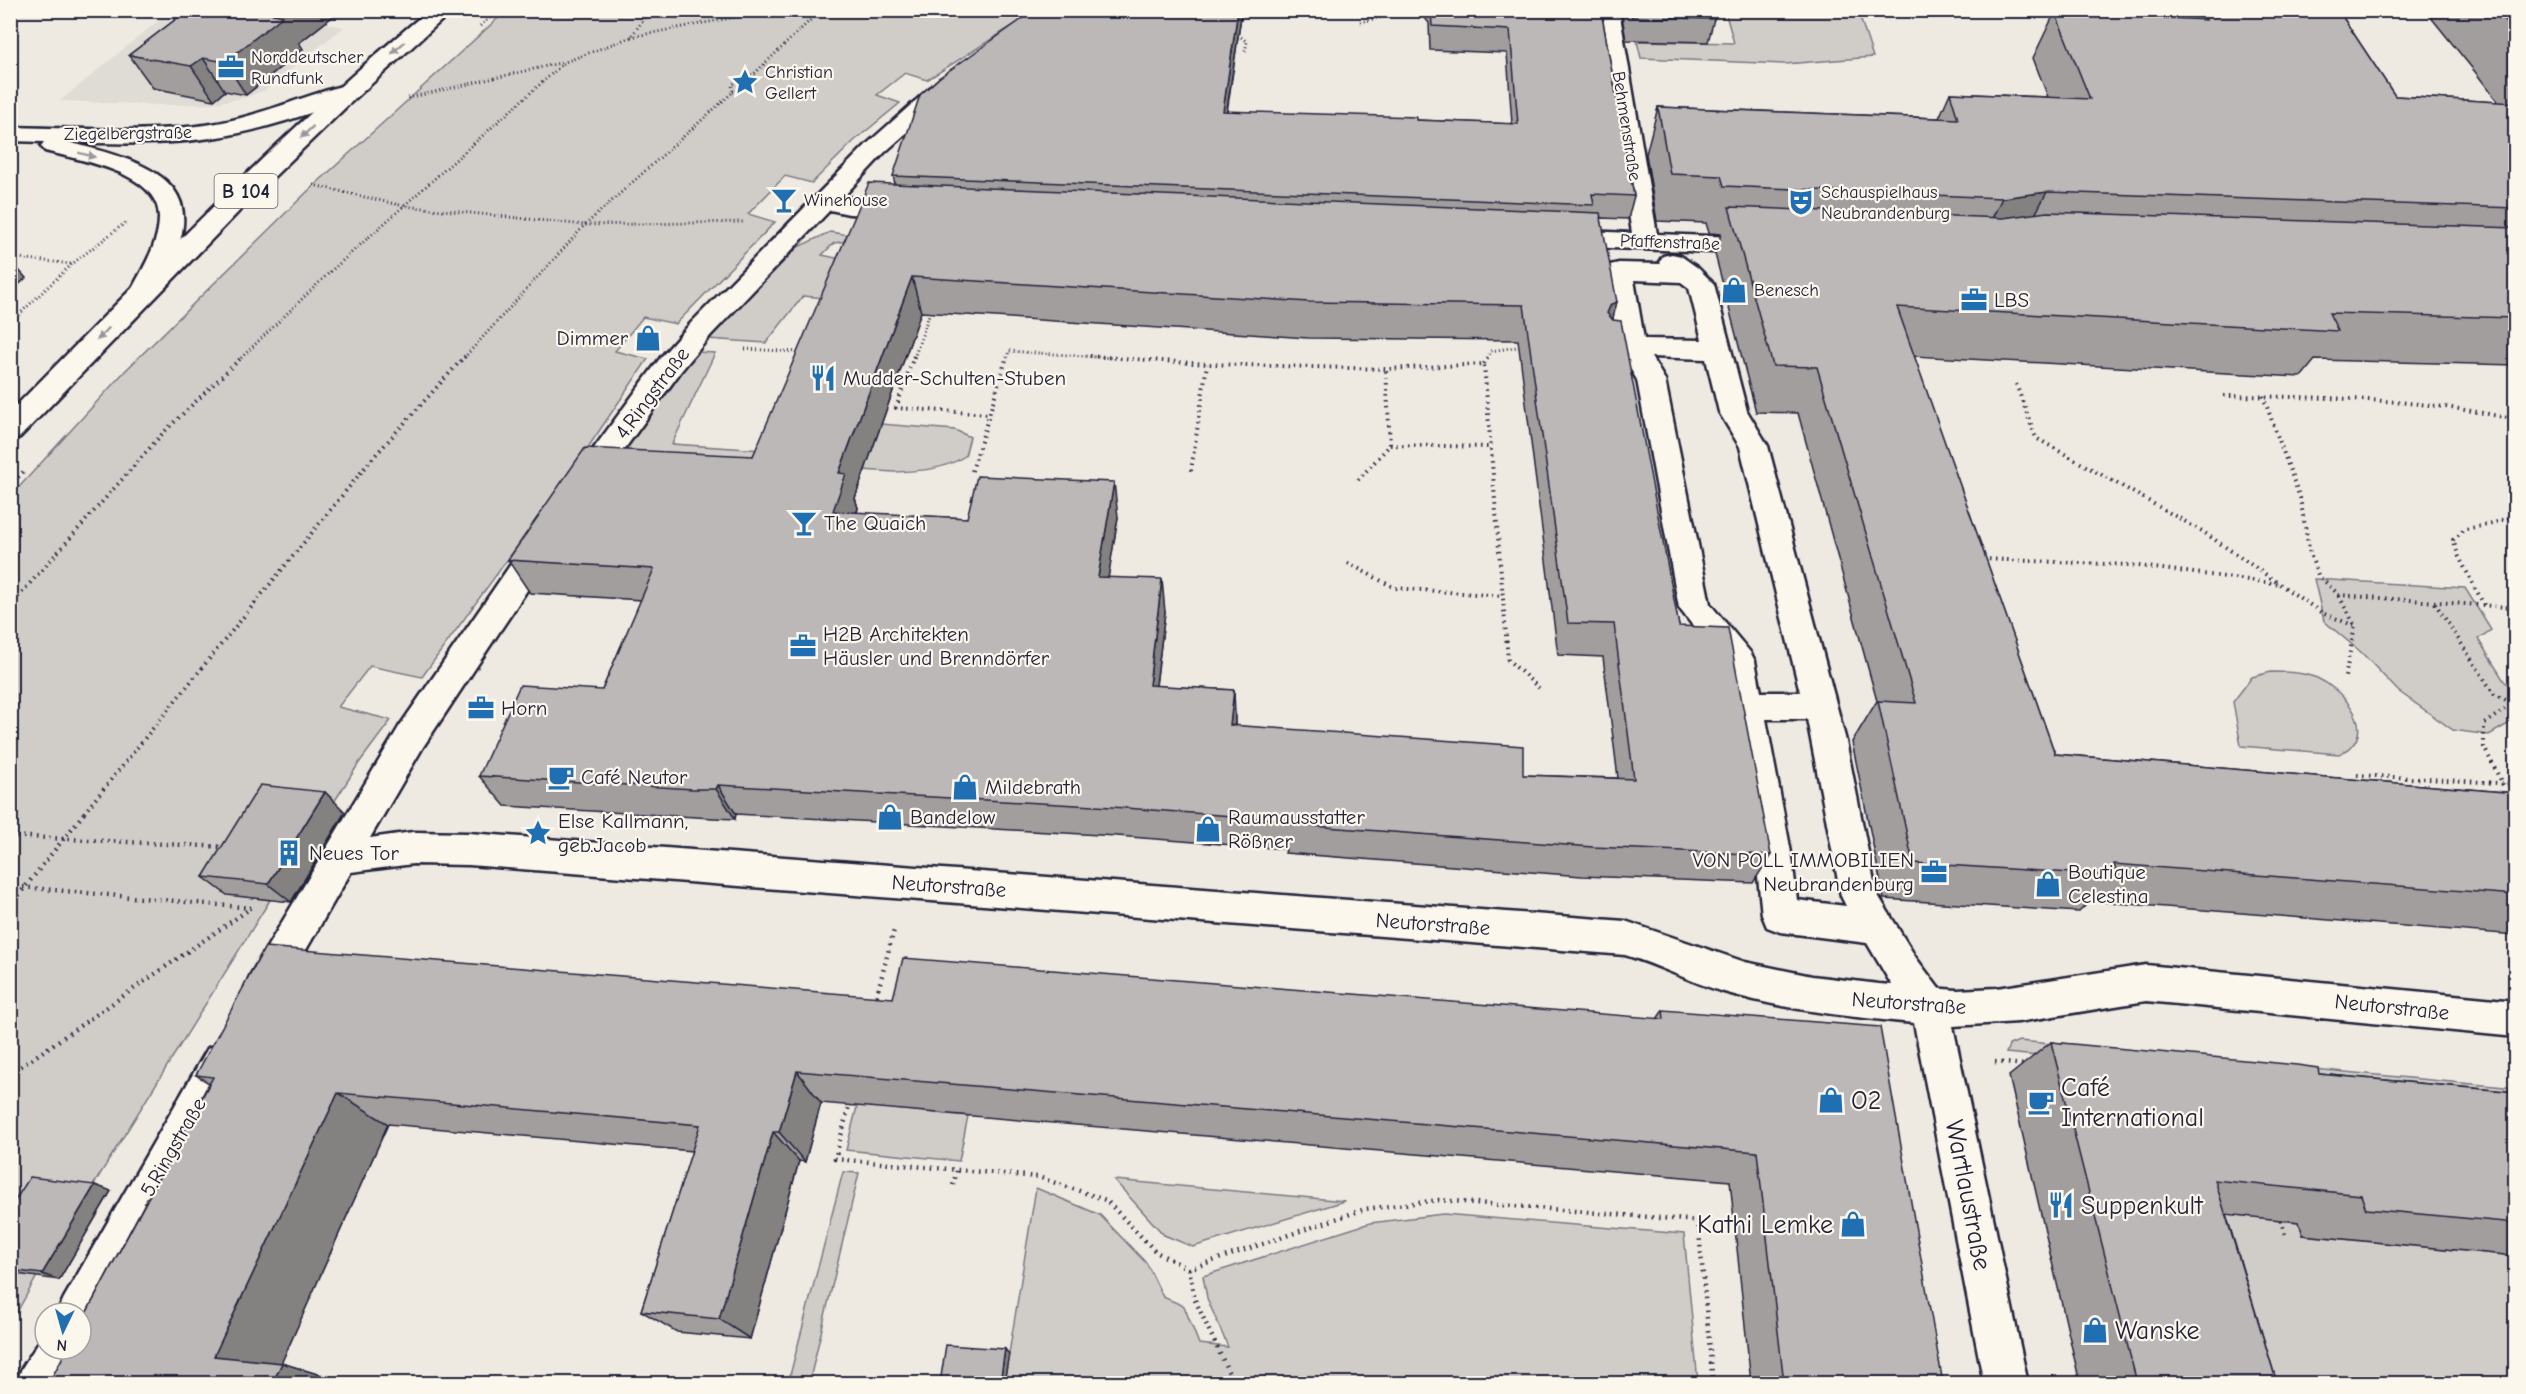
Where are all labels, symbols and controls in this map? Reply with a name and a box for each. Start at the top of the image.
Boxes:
one-way arrow [391,41,406,54]
place label: Norddeutscher Rundfunk [251,47,364,89]
office icon: Norddeutscher Rundfunk [216,52,246,82]
place label: Christian Gellert [765,62,833,104]
place icon: Christian Gellert [730,67,760,97]
street label: Behmenstraße [1607,70,1646,182]
street label: Ziegelbergstraße [64,122,192,145]
one-way arrow [300,124,314,138]
one-way arrow [78,151,96,160]
road number: B 104 [214,174,278,208]
place label: Schauspielhaus Neubrandenburg [1821,182,1950,224]
bar icon: Winehouse [769,185,799,215]
theatre icon: Schauspielhaus Neubrandenburg [1786,187,1816,217]
place label: Winehouse [804,190,887,211]
street label: Pfaffenstraße [1620,230,1720,255]
shop icon: Benesch [1719,275,1749,305]
place label: Benesch [1754,280,1819,301]
office icon: LBS [1959,285,1989,315]
place label: LBS [1994,288,2029,312]
shop icon: Dimmer [633,323,663,353]
one-way arrow [97,326,111,340]
place label: Dimmer [556,326,629,350]
street label: 4.Ringstraße [610,342,694,444]
restaurant icon: Mudder-Schulten-Stuben [808,363,838,393]
place label: Mudder-Schulten-Stuben [843,366,1066,390]
bar icon: The Quaich [789,508,819,538]
place label: The Quaich [824,511,926,535]
place label: H2B Architekten Häusler und Brenndörfer [823,622,1050,670]
office icon: H2B Architekten Häusler und Brenndörfer [788,631,818,661]
office icon: Horn [466,693,496,723]
place label: Horn [501,696,547,720]
cafe icon: Café Neutor [546,762,576,792]
place label: Café Neutor [581,765,688,789]
shop icon: Mildebrath [950,772,980,802]
place label: Mildebrath [985,775,1081,799]
shop icon: Bandelow [875,802,905,832]
place label: Bandelow [910,805,996,829]
place label: Raumausstatter Rößner [1228,805,1365,853]
place label: Else Kallmann, geb.Jacob [558,809,688,857]
shop icon: Raumausstatter Rößner [1193,814,1223,844]
place icon: Else Kallmann, geb.Jacob [523,818,553,848]
building icon: Neues Tor [274,838,304,868]
place label: Neues Tor [309,841,399,865]
place label: VON POLL IMMOBILIEN Neubrandenburg [1693,848,1914,896]
office icon: VON POLL IMMOBILIEN Neubrandenburg [1919,857,1949,887]
place label: Boutique Celestina [2068,860,2149,908]
shop icon: Boutique Celestina [2033,869,2063,899]
street label: Neutorstraße [891,870,1007,902]
street label: Neutorstraße [1375,908,1491,940]
street label: Neutorstraße [1851,987,1967,1019]
street label: Neutorstraße [2334,989,2450,1025]
place label: Café International [2061,1073,2204,1133]
shop icon: O2 [1816,1085,1846,1115]
place label: O2 [1851,1086,1881,1116]
cafe icon: Café International [2026,1087,2056,1117]
street label: 5.Ringstraße [135,1093,211,1201]
street label: Wartlaustraße [1939,1117,1997,1273]
restaurant icon: Suppenkult [2046,1190,2076,1220]
place label: Suppenkult [2081,1191,2204,1221]
shop icon: Kathi Lemke [1838,1209,1868,1239]
place label: Kathi Lemke [1697,1210,1833,1240]
north arrow [33,1301,93,1361]
shop icon: Wanske [2080,1315,2110,1345]
place label: Wanske [2115,1316,2199,1346]
text: N [56,1336,68,1354]

